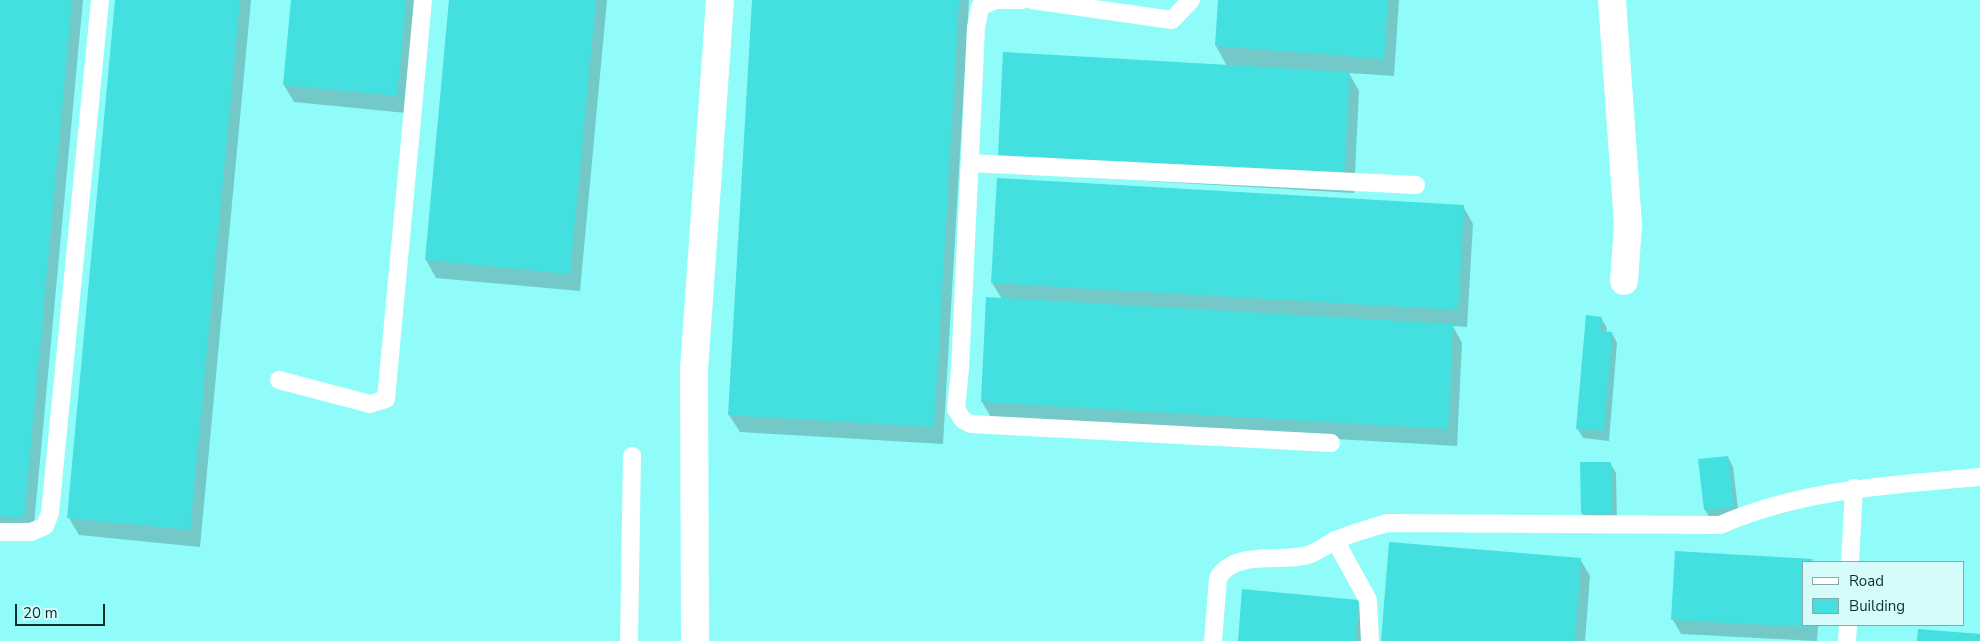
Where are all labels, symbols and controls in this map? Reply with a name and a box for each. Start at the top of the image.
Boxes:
legend [1802,561,1965,626]
text: Road [1849,571,1884,591]
scale bar [18,594,108,626]
text: Building [1849,596,1905,616]
text: 20 m [23,603,58,623]

